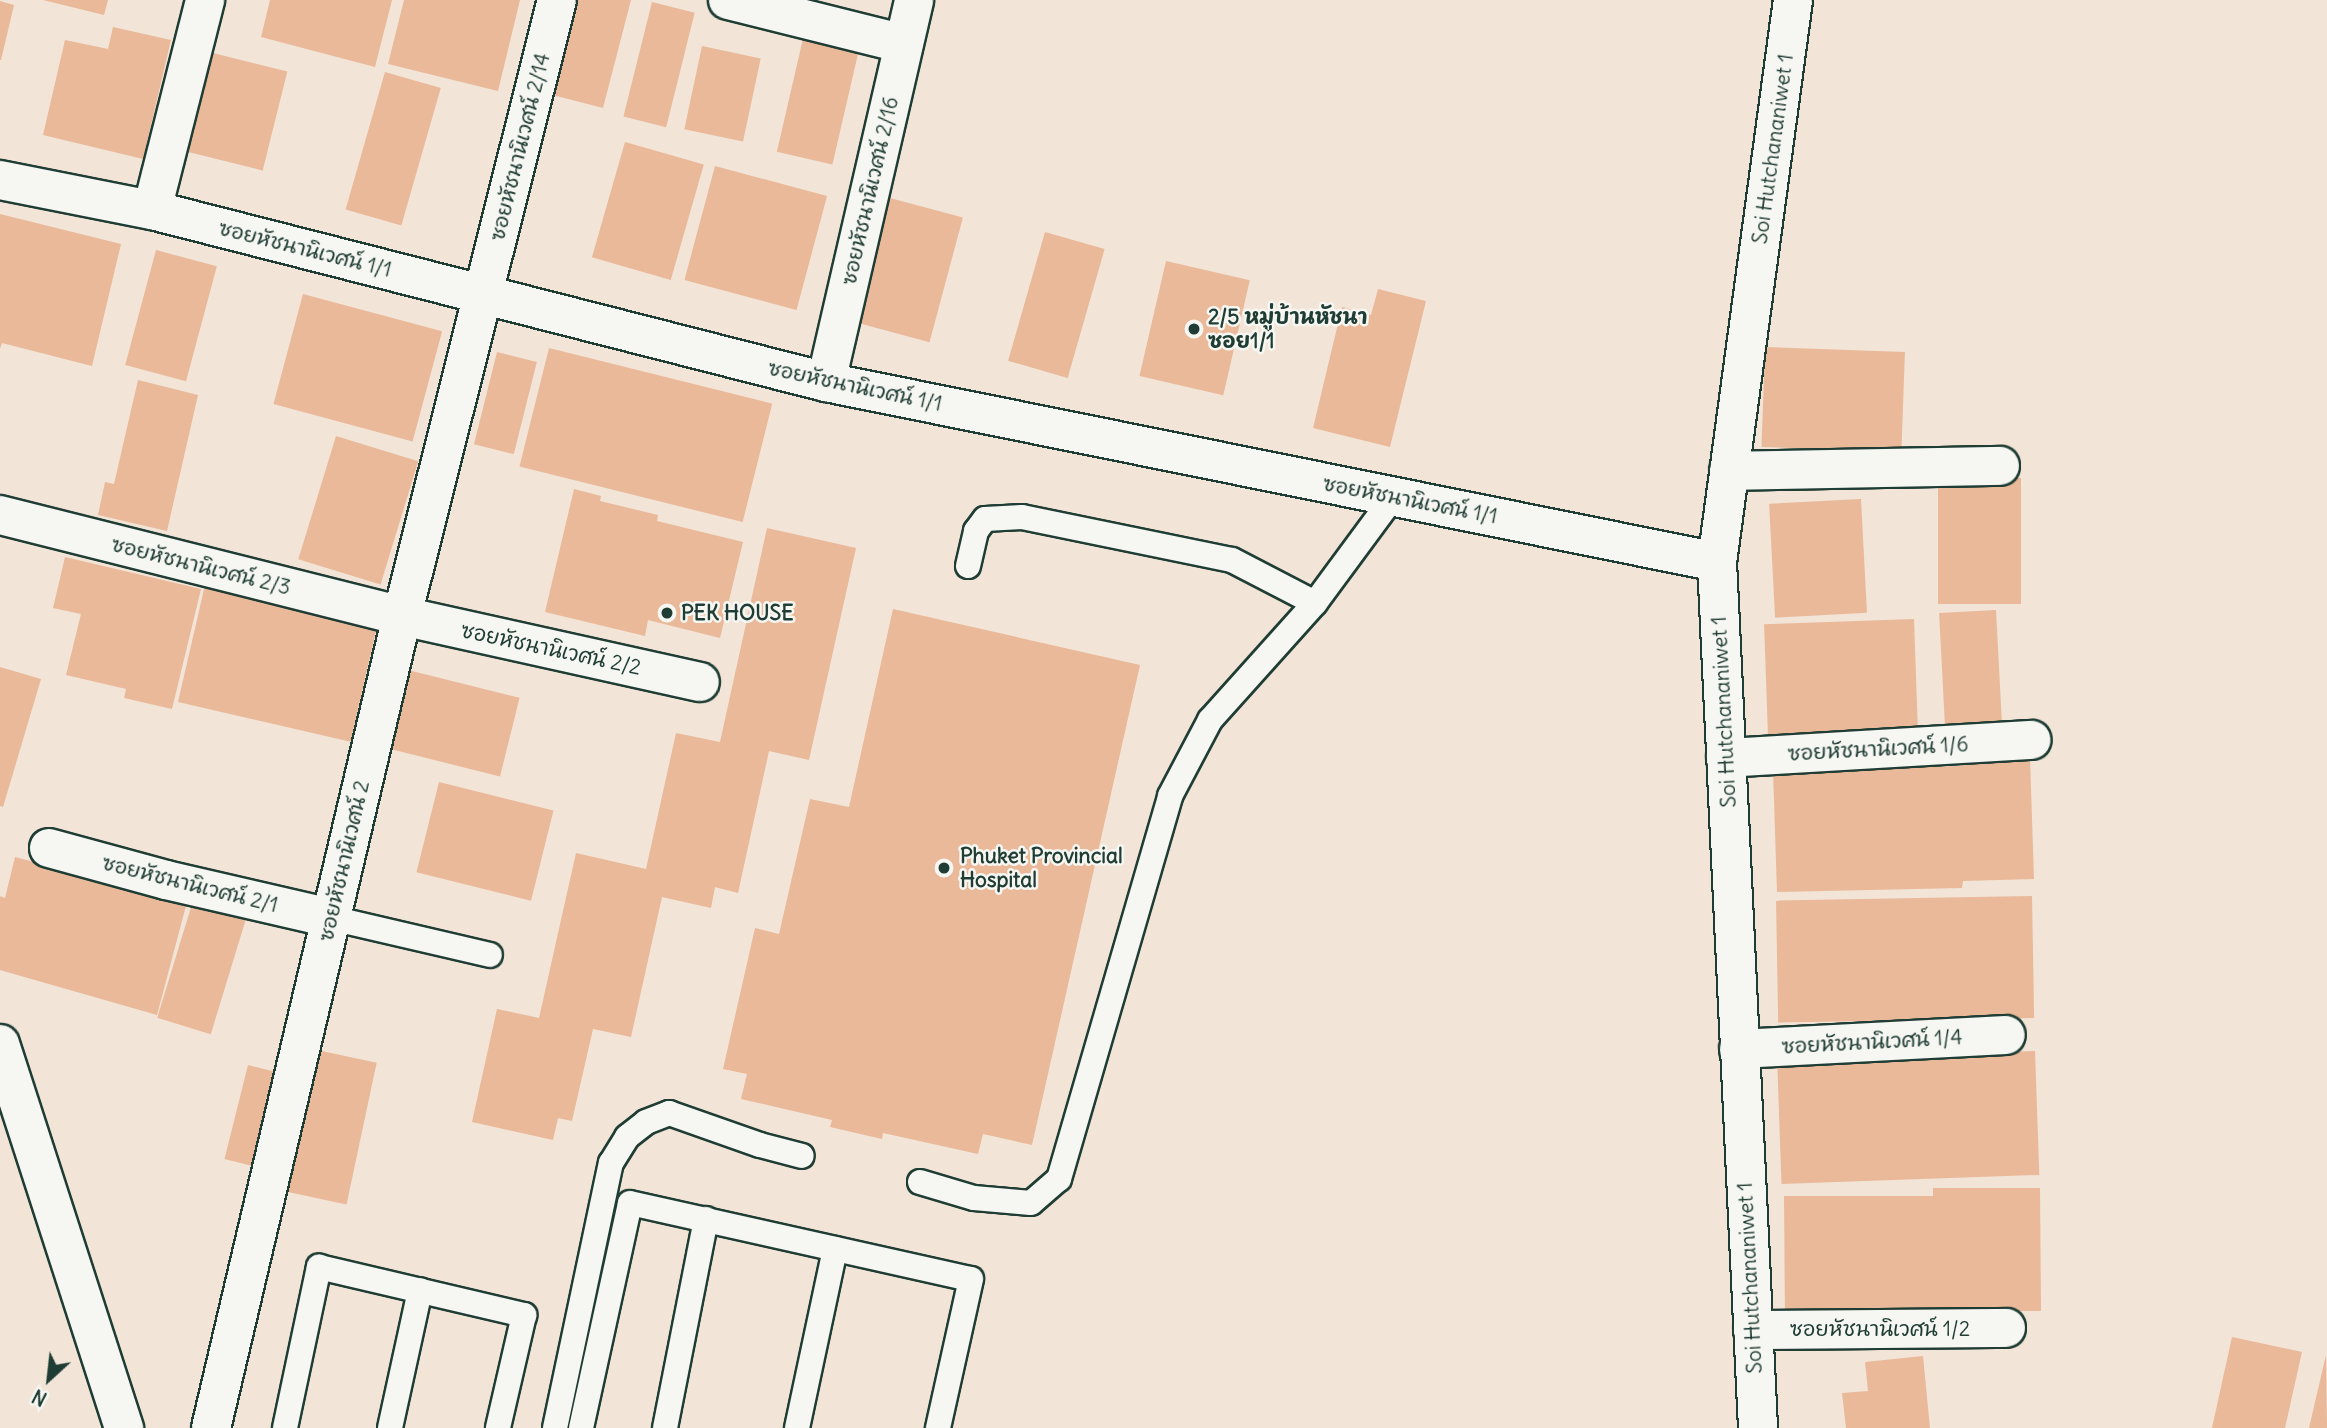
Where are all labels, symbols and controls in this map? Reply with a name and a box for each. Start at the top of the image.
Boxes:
street label: ซอยหัชนานิเวศน์ 2/14 [484,51,556,243]
street label: Soi Hutchananiwet 1 [1747,52,1799,246]
street label: ซอยหัชนานิเวศน์ 2/16 [836,94,904,288]
street label: ซอยหัชนานิเวศน์ 1/1 [216,215,394,283]
place label: 2/5 หมู่บ้านหัชนา ซอย1/1 [1208,304,1367,354]
marker: 2/5 หมู่บ้านหัชนา ซอย1/1 [1186,321,1202,337]
street label: ซอยหัชนานิเวศน์ 1/1 [766,355,944,417]
street label: ซอยหัชนานิเวศน์ 1/1 [1321,471,1499,529]
street label: ซอยหัชนานิเวศน์ 2/3 [109,532,293,600]
place label: PEK HOUSE [681,600,794,626]
marker: PEK HOUSE [659,605,675,621]
street label: Soi Hutchananiwet 1 [1706,616,1742,808]
street label: ซอยหัชนานิเวศน์ 2/2 [459,618,643,680]
street label: ซอยหัชนานิเวศน์ 1/6 [1787,732,1969,766]
street label: ซอยหัชนานิเวศน์ 2 [313,778,375,944]
place label: Phuket Provincial Hospital [960,843,1123,893]
street label: ซอยหัชนานิเวศน์ 2/1 [99,850,281,918]
marker: Phuket Provincial Hospital [934,858,954,878]
street label: ซอยหัชนานิเวศน์ 1/4 [1781,1025,1963,1059]
street label: Soi Hutchananiwet 1 [1732,1182,1768,1374]
street label: ซอยหัชนานิเวศน์ 1/2 [1790,1316,1970,1342]
north arrow [14,1344,84,1414]
text: N [28,1384,51,1411]

